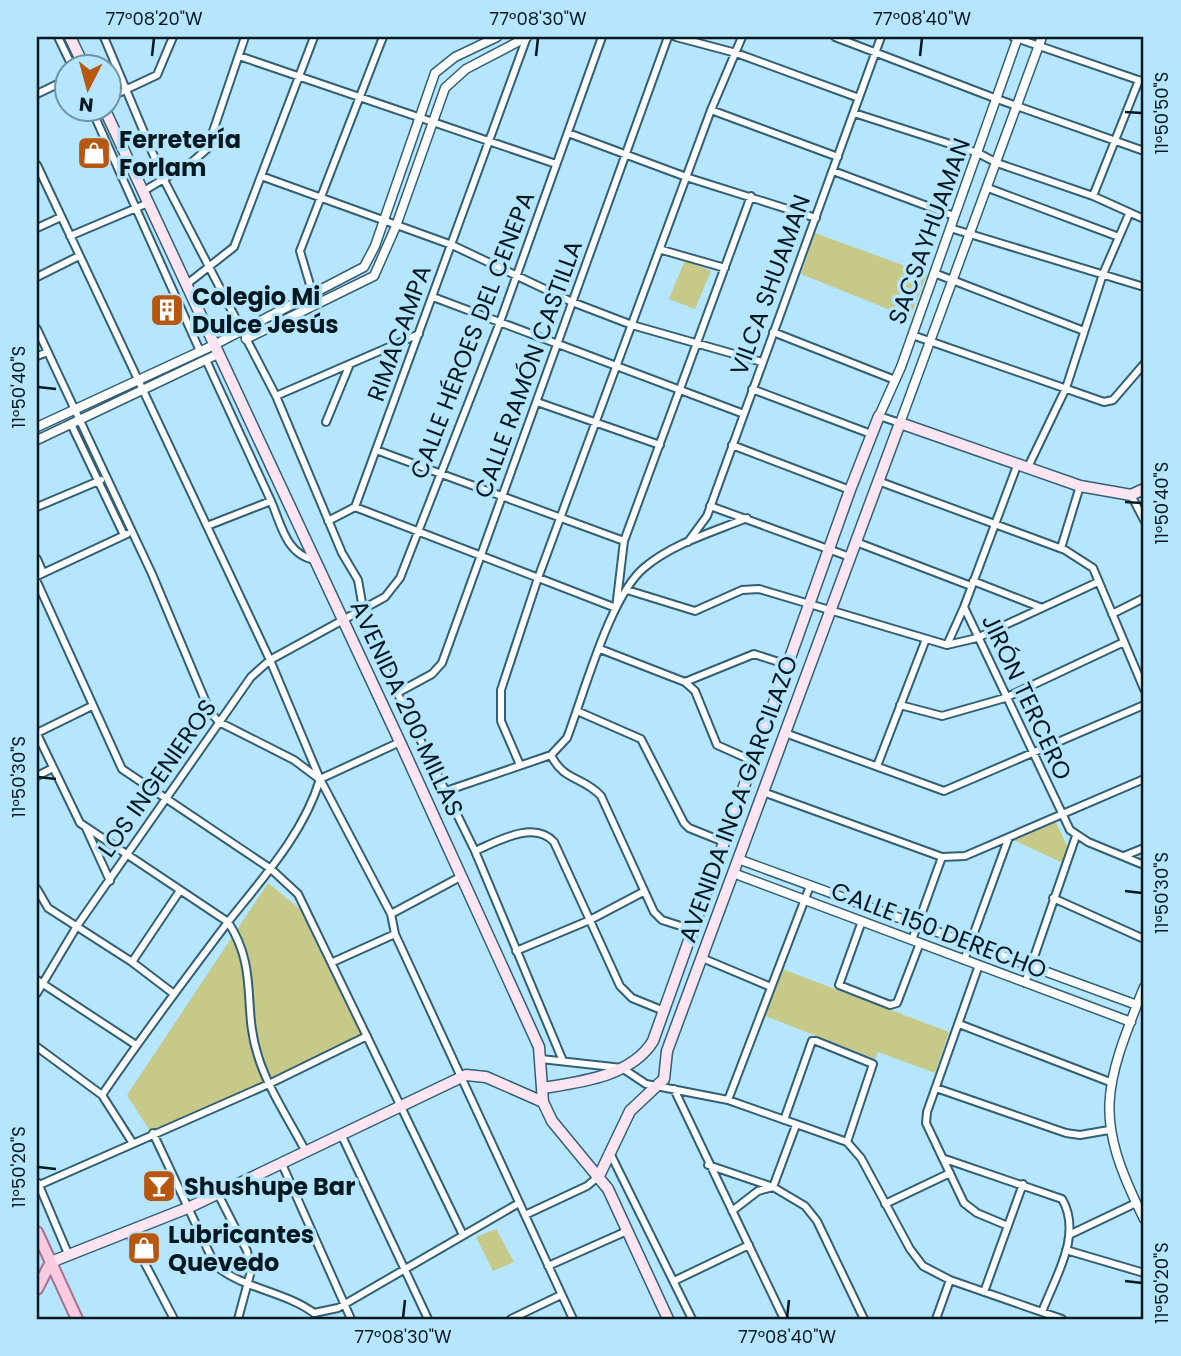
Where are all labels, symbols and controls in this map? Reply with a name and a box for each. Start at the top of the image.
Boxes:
text: 77°08'20"W [105,6,203,31]
text: 77°08'30"W [489,6,587,31]
text: 77°08'40"W [873,6,971,31]
north arrow [52,52,122,122]
text: 11°50'50"S [1149,72,1174,154]
text: N [78,90,95,119]
place label: Ferretería Forlam [119,123,241,184]
street label: SACSAYHUAMAN [880,133,978,329]
shop icon: Ferretería Forlam [75,134,113,172]
street label: CALLE HÉROES DEL CENEPA [402,186,542,484]
street label: VILCA SHUAMAN [722,190,818,380]
street label: CALLE RAMÓN CASTILLA [466,235,590,503]
street label: RIMACAMPA [359,260,439,406]
place label: Colegio Mi Dulce Jesús [192,280,339,341]
building icon: Colegio Mi Dulce Jesús [148,291,186,329]
text: 11°50'40"S [6,346,31,428]
text: 11°50'40"S [1149,462,1174,544]
street label: AVENIDA 200 MILLAS [342,595,472,821]
street label: JIRÓN TERCERO [974,609,1080,785]
street label: AVENIDA INCA GARCILAZO [671,651,805,947]
street label: LOS INGENIEROS [90,692,224,864]
text: 11°50'30"S [6,736,31,818]
text: 11°50'30"S [1149,852,1174,934]
street label: CALLE 150 DERECHO [826,874,1052,986]
text: 11°50'20"S [6,1126,31,1208]
bar icon: Shushupe Bar [140,1167,178,1205]
place label: Shushupe Bar [184,1170,355,1203]
place label: Lubricantes Quevedo [168,1218,314,1279]
shop icon: Lubricantes Quevedo [125,1229,163,1267]
text: 11°50'20"S [1149,1242,1174,1324]
text: 77°08'30"W [354,1324,452,1349]
text: 77°08'40"W [738,1324,836,1349]

